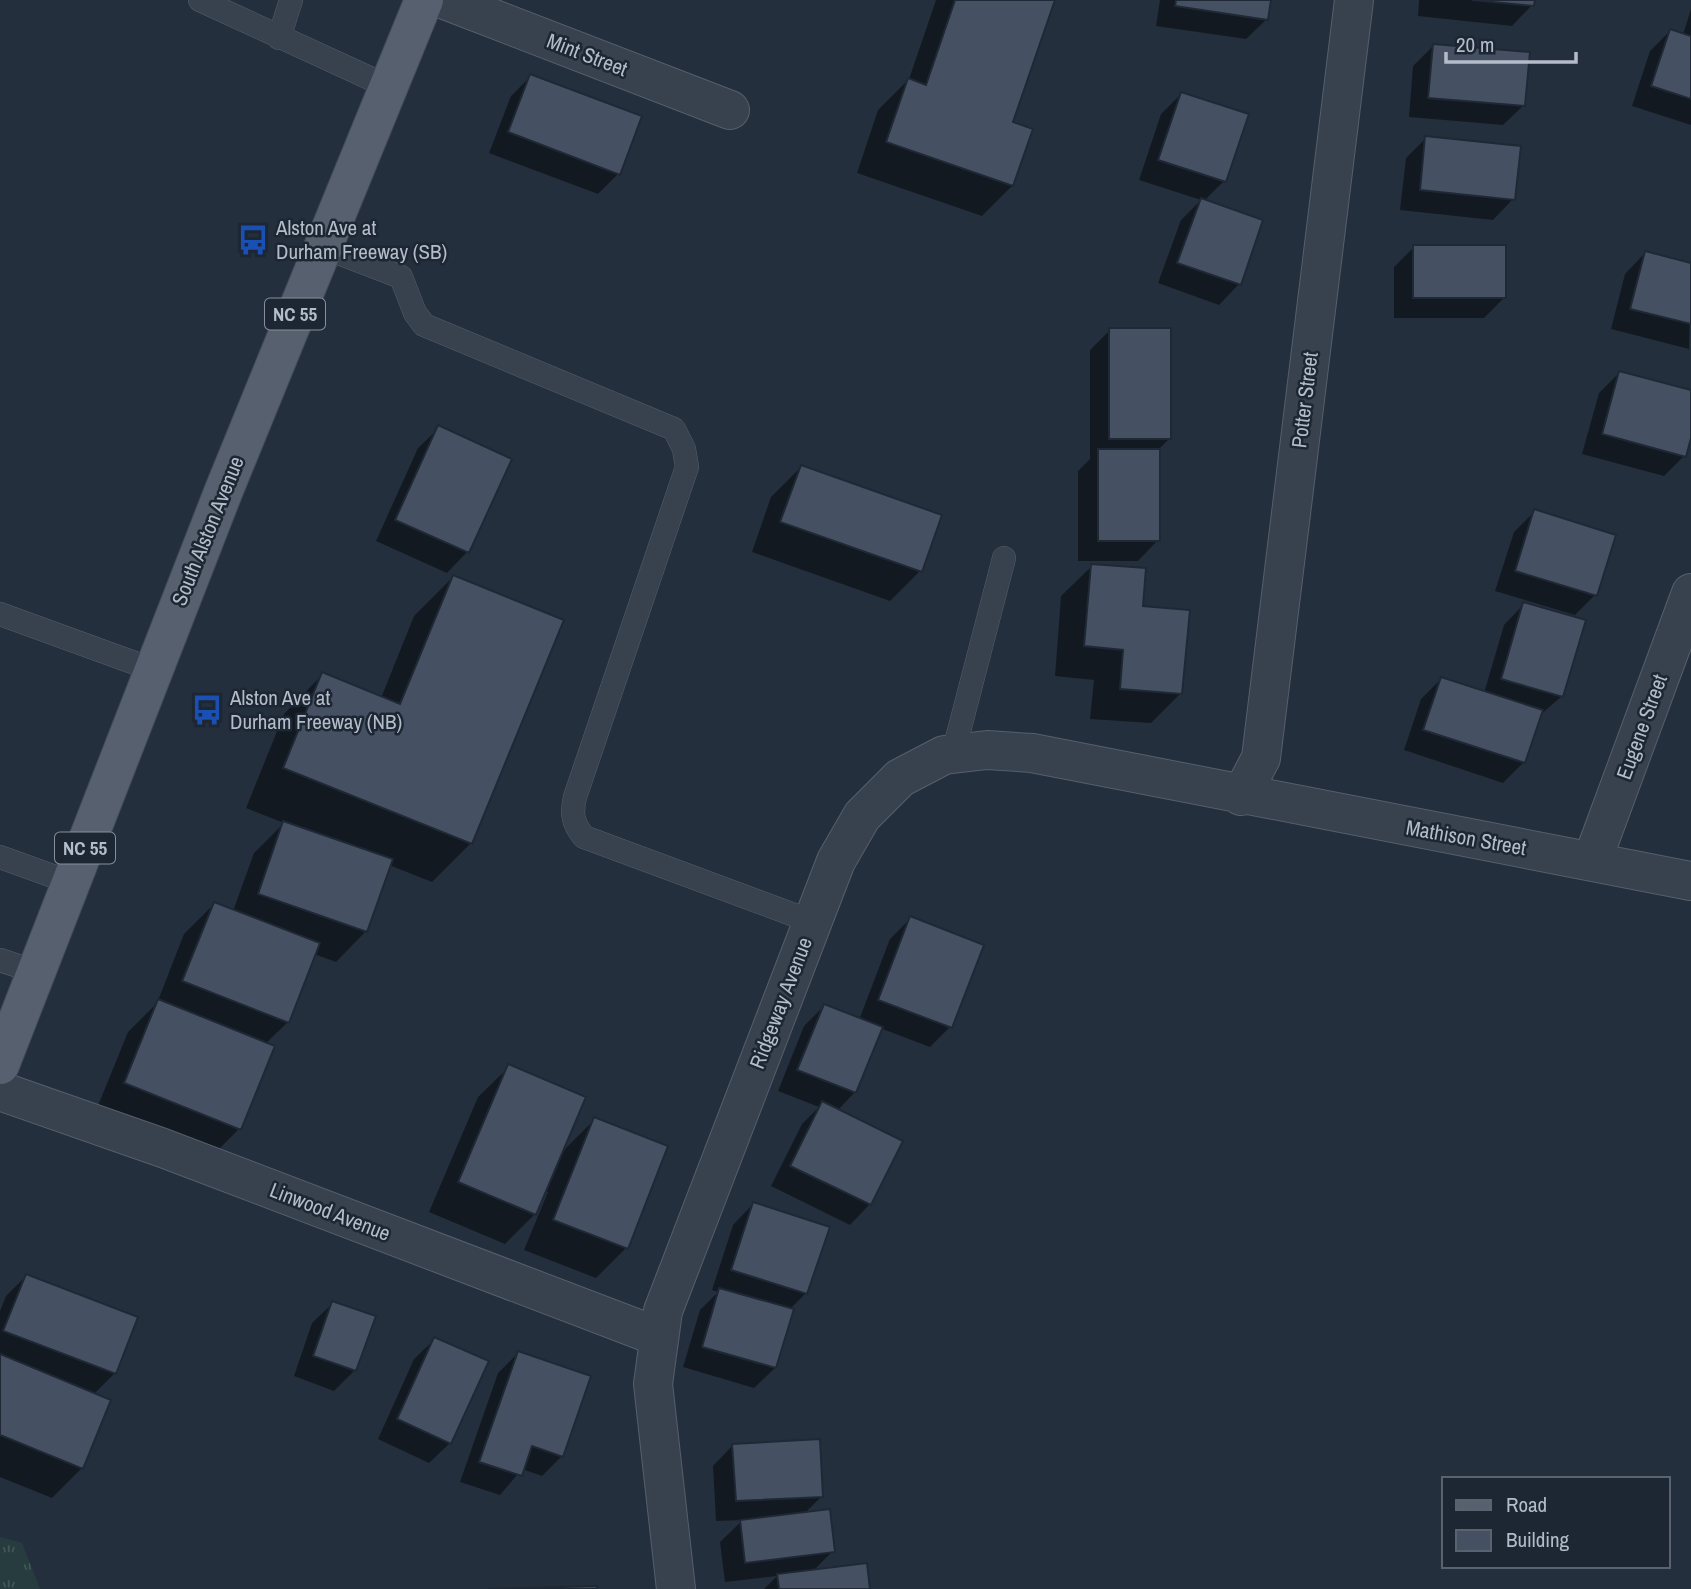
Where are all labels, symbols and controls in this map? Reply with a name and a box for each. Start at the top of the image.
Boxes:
scale bar [1446,21,1576,65]
street label: Mint Street [543,26,632,83]
text: 20 m [1456,30,1494,59]
place label: Alston Ave at Durham Freeway (SB) [275,213,447,266]
bus stop icon: Alston Ave at Durham Freeway (SB) [236,223,270,257]
road number: NC 55 [265,298,325,330]
street label: Potter Street [1284,350,1325,450]
street label: South Alston Avenue [164,452,251,610]
street label: Eugene Street [1609,670,1674,784]
place label: Alston Ave at Durham Freeway (NB) [229,683,402,736]
bus stop icon: Alston Ave at Durham Freeway (NB) [190,693,224,727]
street label: Mathison Street [1404,813,1529,862]
road number: NC 55 [55,832,115,863]
street label: Ridgeway Avenue [742,933,819,1073]
street label: Linwood Avenue [266,1175,395,1248]
legend [1442,1477,1670,1568]
text: Road [1506,1490,1547,1519]
text: Building [1506,1525,1570,1554]

